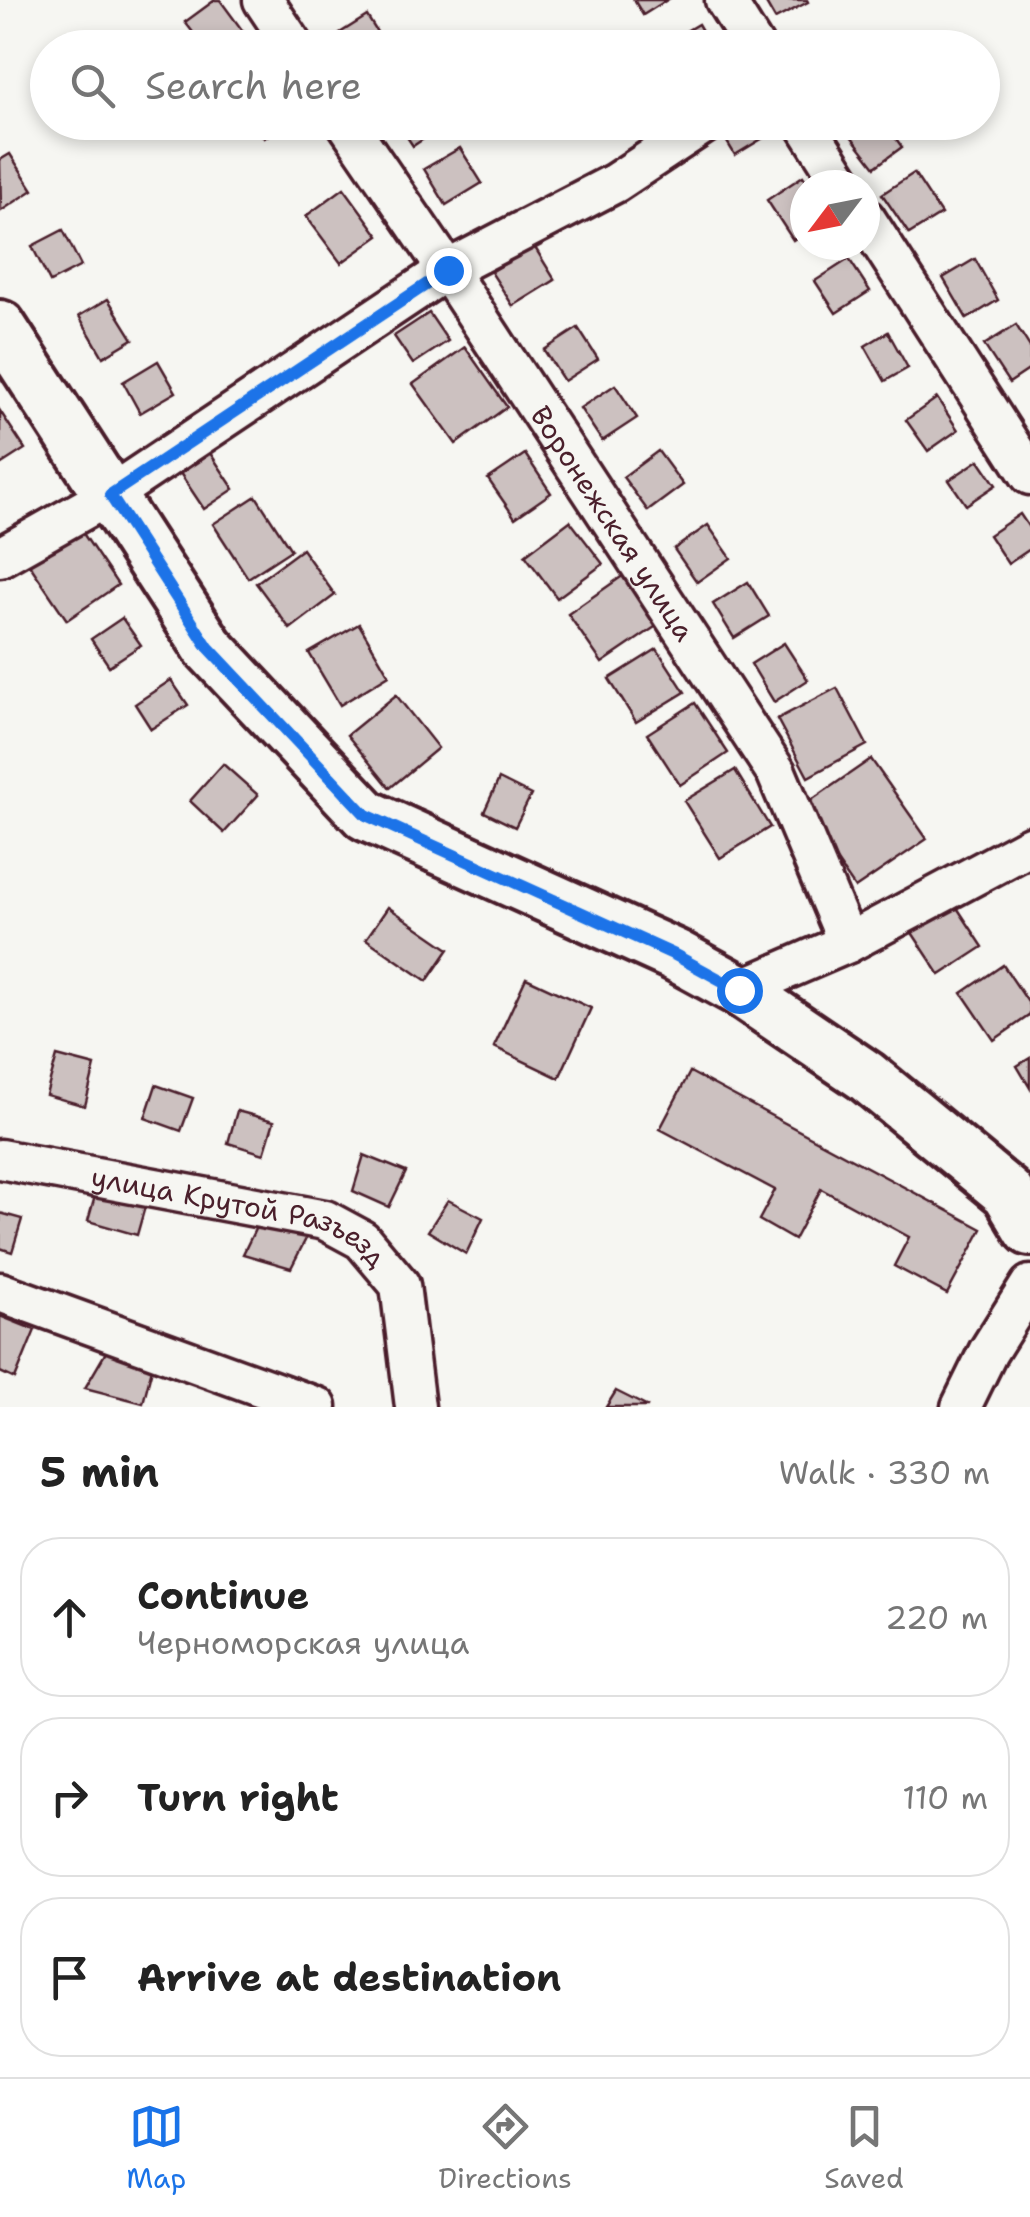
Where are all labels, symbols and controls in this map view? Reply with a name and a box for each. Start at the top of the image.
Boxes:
search box [30,30,1000,140]
icon: search [65,58,120,113]
text: Search here [145,60,362,111]
north arrow [790,170,880,260]
route end [426,248,472,294]
street label: Воронежская улица [522,398,704,648]
route start [717,968,763,1014]
street label: улица Крутой Разъезд [88,1158,396,1275]
text: 5 min [40,1444,159,1500]
text: Walk · 330 m [779,1451,990,1494]
text: Continue [137,1570,309,1621]
icon: ahead [42,1590,97,1645]
text: 220 m [885,1596,988,1639]
text: Черноморская улица [137,1621,469,1664]
icon: right [42,1770,97,1825]
text: Turn right [137,1772,339,1823]
text: 110 m [902,1776,988,1819]
icon: arrive [42,1950,97,2005]
text: Arrive at destination [137,1952,561,2003]
tab: Map [126,2099,186,2197]
tab: Directions [439,2099,572,2197]
tab: Saved [824,2099,904,2197]

